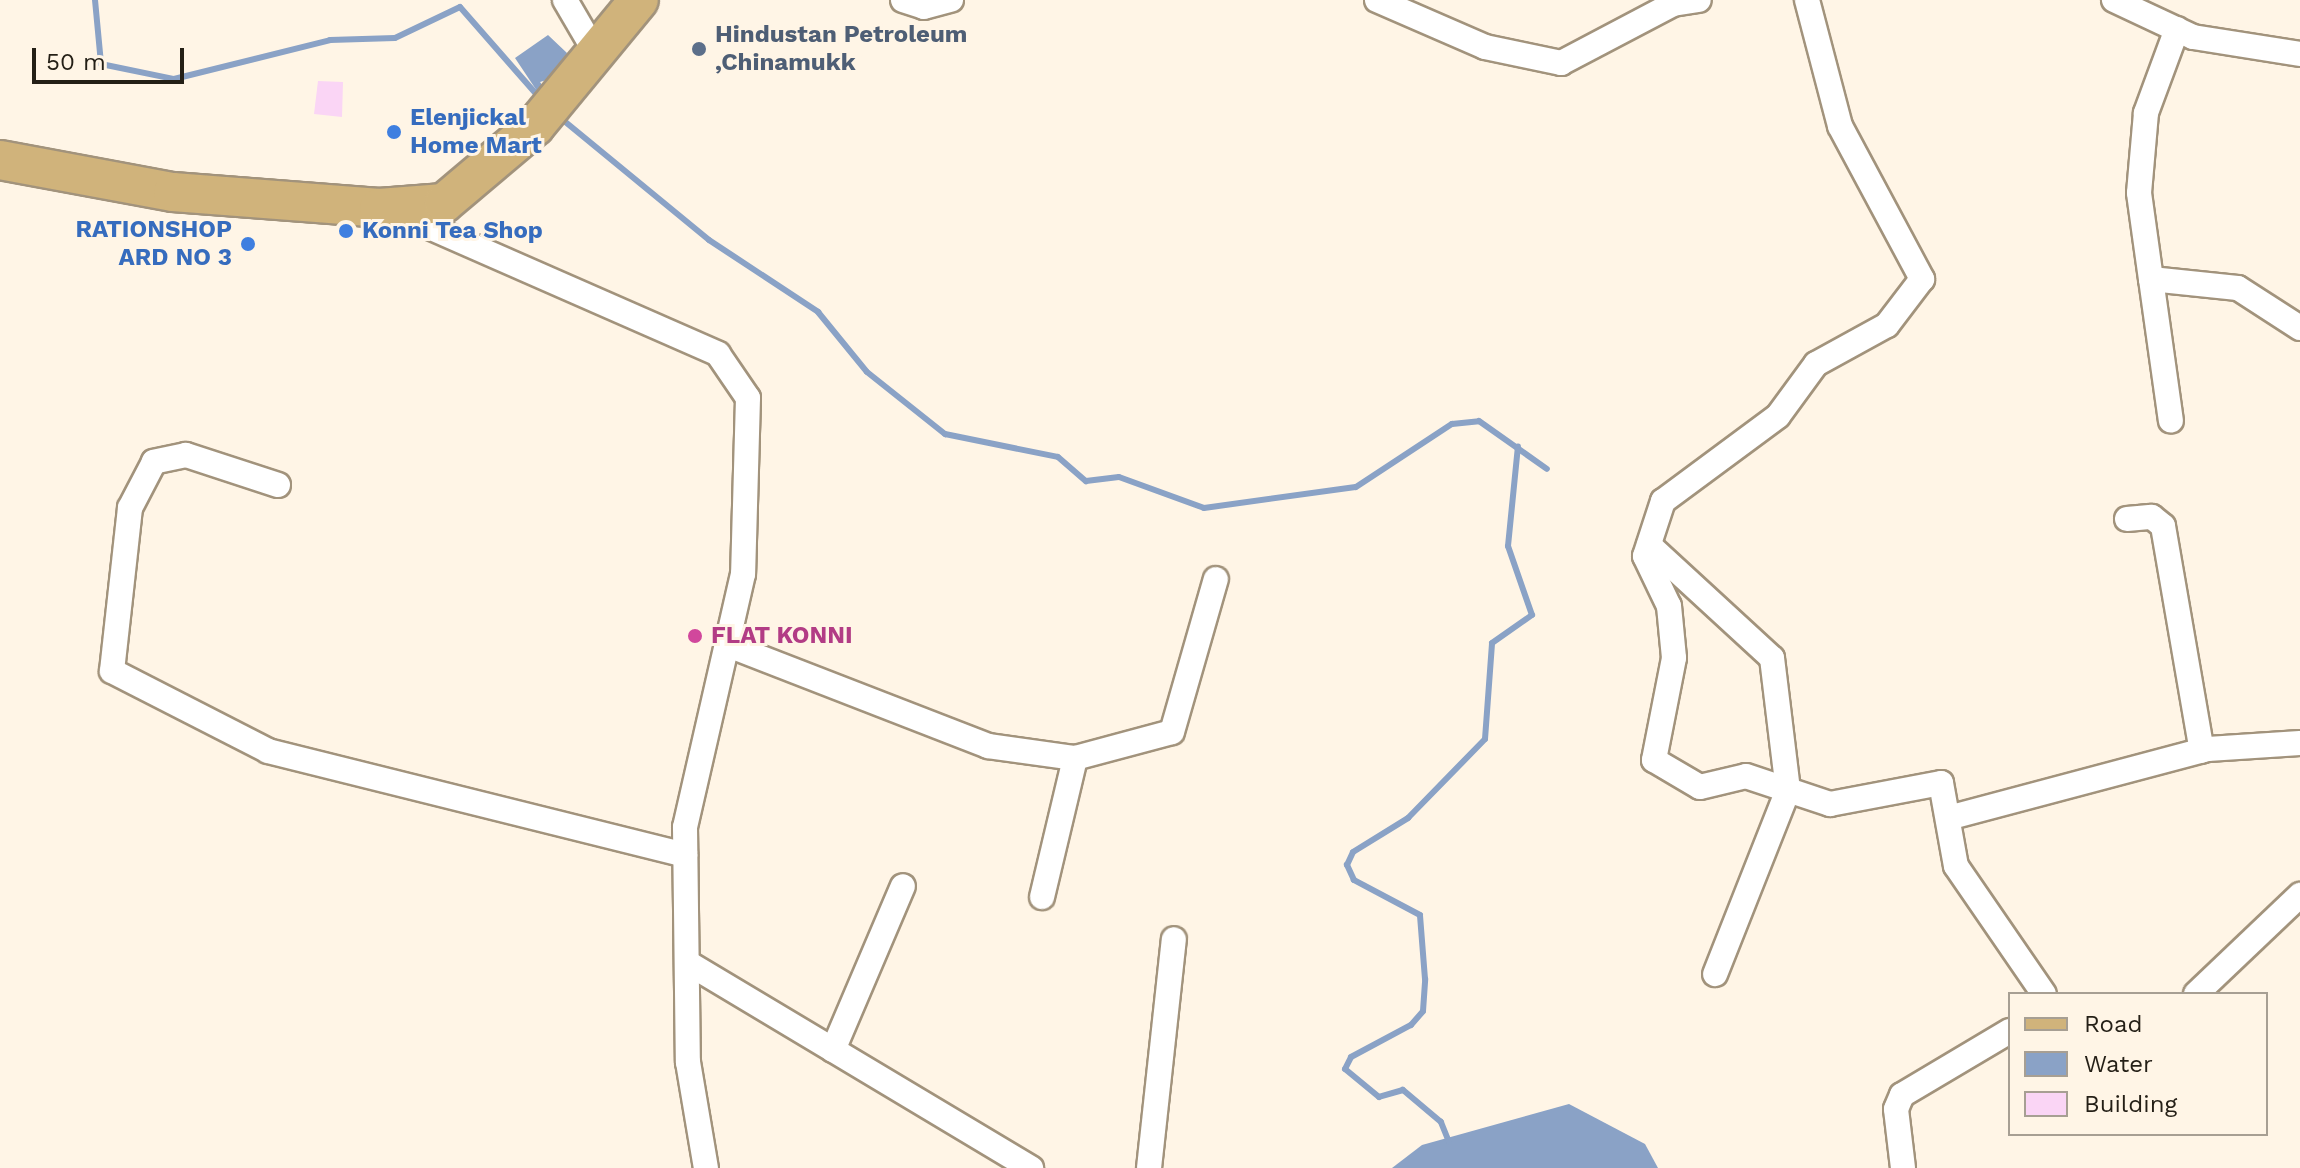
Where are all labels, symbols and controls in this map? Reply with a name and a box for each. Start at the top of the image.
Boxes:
place label: Hindustan Petroleum ,Chinamukk [715,21,967,77]
scale bar [36,32,188,82]
marker: Hindustan Petroleum ,Chinamukk [690,40,708,58]
text: 50 m [46,48,106,76]
place label: Elenjickal Home Mart [410,104,542,160]
marker: Elenjickal Home Mart [385,123,403,141]
place label: RATIONSHOP ARD NO 3 [75,216,232,272]
place label: Konni Tea Shop [362,217,544,245]
marker: Konni Tea Shop [337,222,355,240]
marker: RATIONSHOP ARD NO 3 [239,235,257,253]
place label: FLAT KONNI [711,622,853,650]
marker: FLAT KONNI [686,627,704,645]
legend [2008,992,2268,1136]
text: Road [2084,1010,2143,1038]
text: Water [2084,1050,2153,1078]
text: Building [2084,1090,2177,1118]

